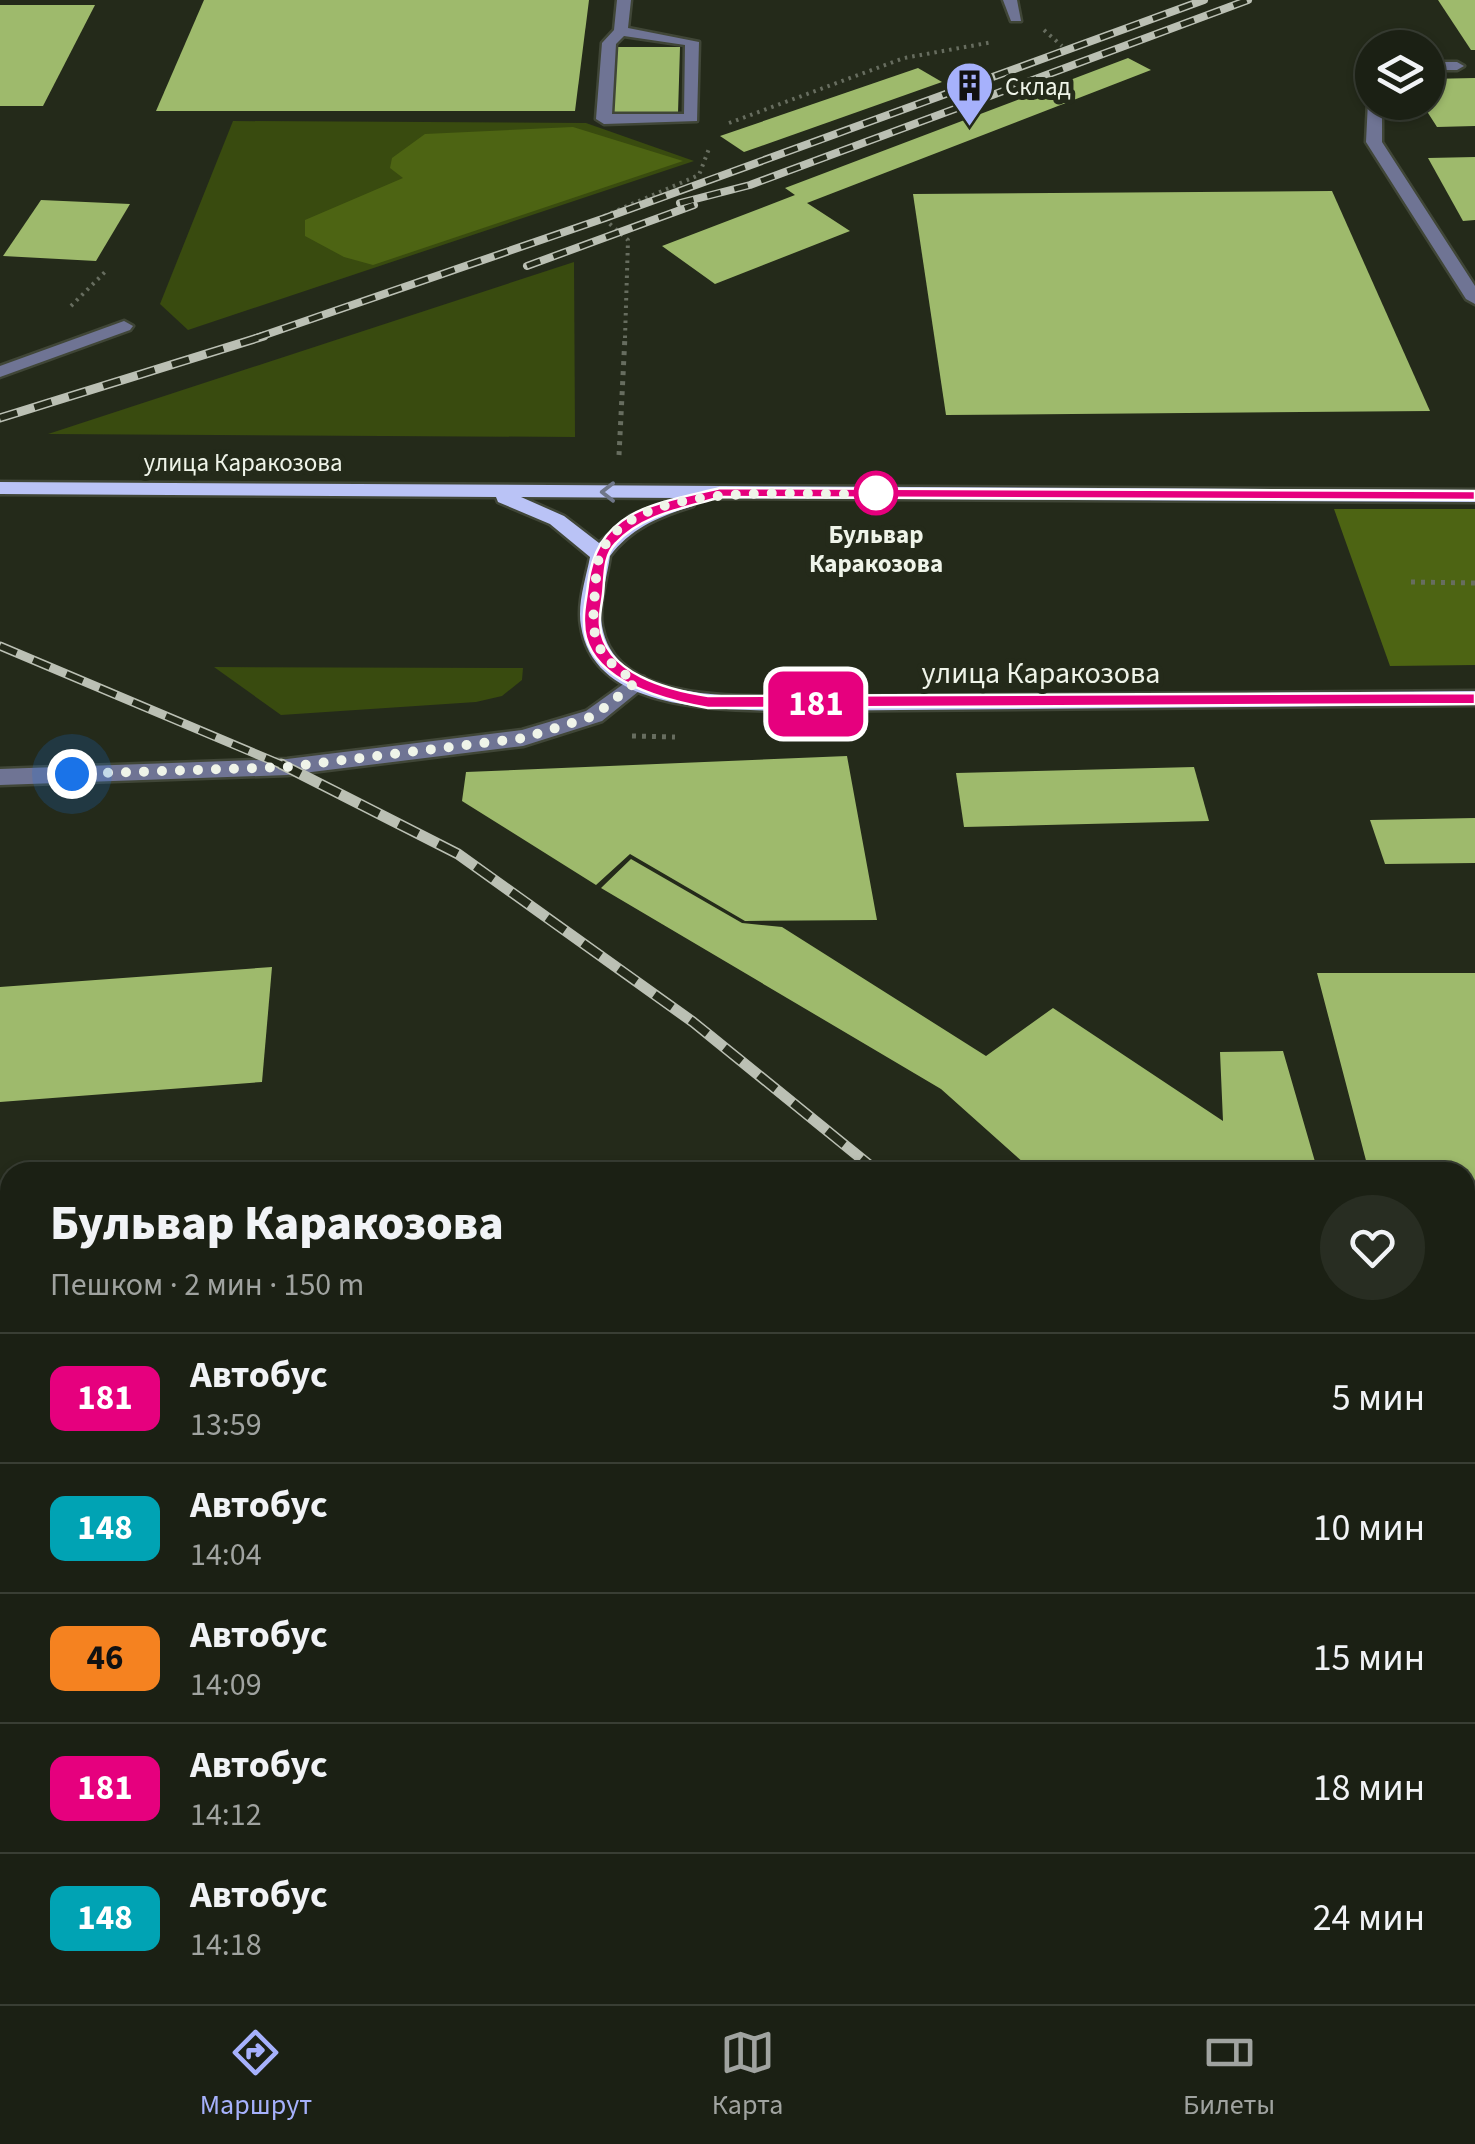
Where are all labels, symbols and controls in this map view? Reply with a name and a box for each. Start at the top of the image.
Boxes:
map controls [1355,30,1445,120]
button: layers [1355,30,1445,120]
building icon: Склад [944,60,996,128]
place label: Склад [1005,69,1071,105]
street label: улица Каракозова [143,445,343,481]
marker: Бульвар Каракозова [855,472,897,514]
one-way arrow [599,481,614,503]
place label: Бульвар Каракозова [809,517,943,582]
street label: улица Каракозова [922,652,1160,695]
line badge: 181 [758,672,874,736]
text: 181 [788,679,844,729]
your location [47,749,97,799]
text: Бульвар Каракозова [50,1190,504,1258]
button: heart [1320,1195,1425,1300]
text: Пешком · 2 мин · 150 m [50,1262,364,1308]
text: Автобус [190,1348,328,1402]
text: 5 мин [1332,1371,1425,1425]
text: 181 [77,1373,133,1423]
text: 13:59 [190,1402,262,1448]
text: Автобус [190,1478,328,1532]
text: 10 мин [1313,1501,1425,1555]
text: 148 [77,1503,133,1553]
text: 14:04 [190,1532,262,1578]
text: Автобус [190,1608,328,1662]
text: 15 мин [1313,1631,1425,1685]
text: 46 [87,1633,123,1683]
text: 14:09 [190,1662,262,1708]
text: Автобус [190,1738,328,1792]
text: 18 мин [1313,1761,1425,1815]
text: 181 [77,1763,133,1813]
text: 14:12 [190,1792,262,1838]
text: Автобус [190,1868,328,1922]
text: 24 мин [1313,1891,1425,1945]
text: 148 [77,1893,133,1943]
text: 14:18 [190,1922,262,1968]
tab: Маршрут [200,2025,312,2125]
tab: Карта [712,2025,783,2125]
tab: Билеты [1183,2025,1275,2125]

